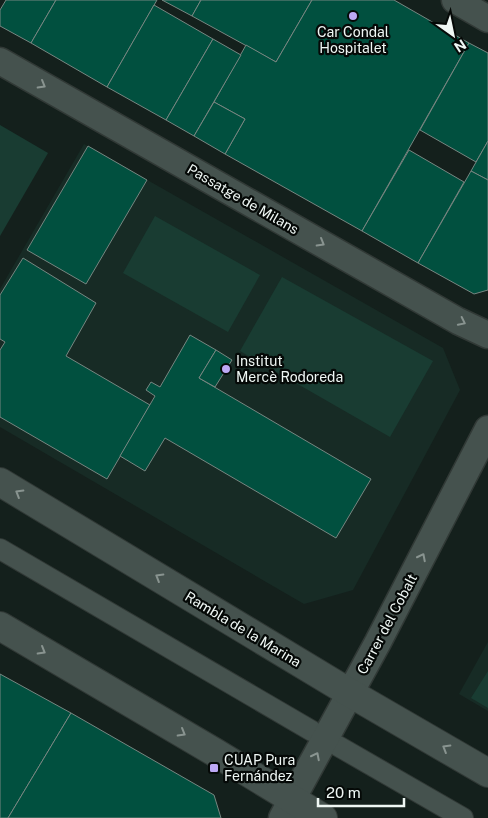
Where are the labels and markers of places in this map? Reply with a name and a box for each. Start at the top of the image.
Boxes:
marker: Car Condal Hospitalet [347,10,359,22]
place label: Car Condal Hospitalet [317,24,389,56]
place label: Institut Mercè Rodoreda [236,353,343,385]
marker: Institut Mercè Rodoreda [220,363,232,375]
place label: CUAP Pura Fernández [224,752,295,784]
marker: CUAP Pura Fernández [208,762,220,774]

